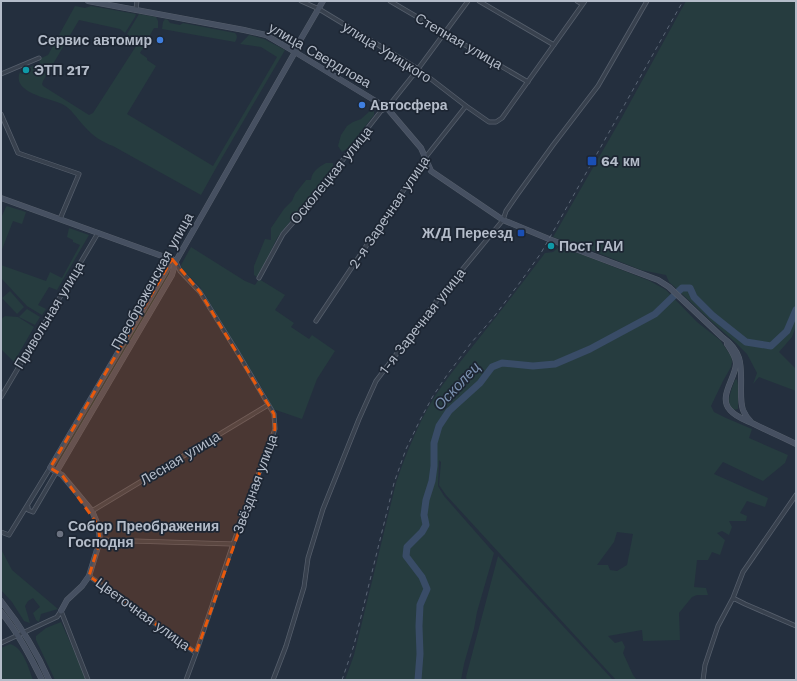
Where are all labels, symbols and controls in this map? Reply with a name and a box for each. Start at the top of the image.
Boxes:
street label: Степная улица [413,10,506,73]
street label: улица Урицкого [340,18,435,86]
street label: улица Свердлова [266,19,374,91]
place label: Сервис автомир [38,32,152,48]
marker: Сервис автомир [155,35,165,45]
place label: ЭТП 217 [34,62,90,78]
marker: ЭТП 217 [21,65,31,75]
place label: Автосфера [370,97,448,113]
marker: Автосфера [357,100,367,110]
street label: Осколецкая улица [287,123,375,227]
street label: 2-я Заречная улица [345,152,433,271]
place label: 64 км [601,153,640,169]
marker: 64 км [586,155,598,167]
street label: Преображенская улица [108,210,196,352]
place label: Ж/Д Переезд [421,225,513,241]
marker: Ж/Д Переезд [516,228,526,238]
place label: Пост ГАИ [559,238,623,254]
marker: Пост ГАИ [546,241,556,251]
street label: Привольная улица [11,258,87,372]
street label: 1-я Заречная улица [376,265,468,377]
water label: Осколец [430,358,484,414]
street label: Лесная улица [137,428,223,488]
street label: Звёздная улица [230,432,280,536]
place label: Собор Преображения Господня [68,518,219,550]
marker: Собор Преображения Господня [55,529,65,539]
street label: Цветочная улица [93,575,193,654]

